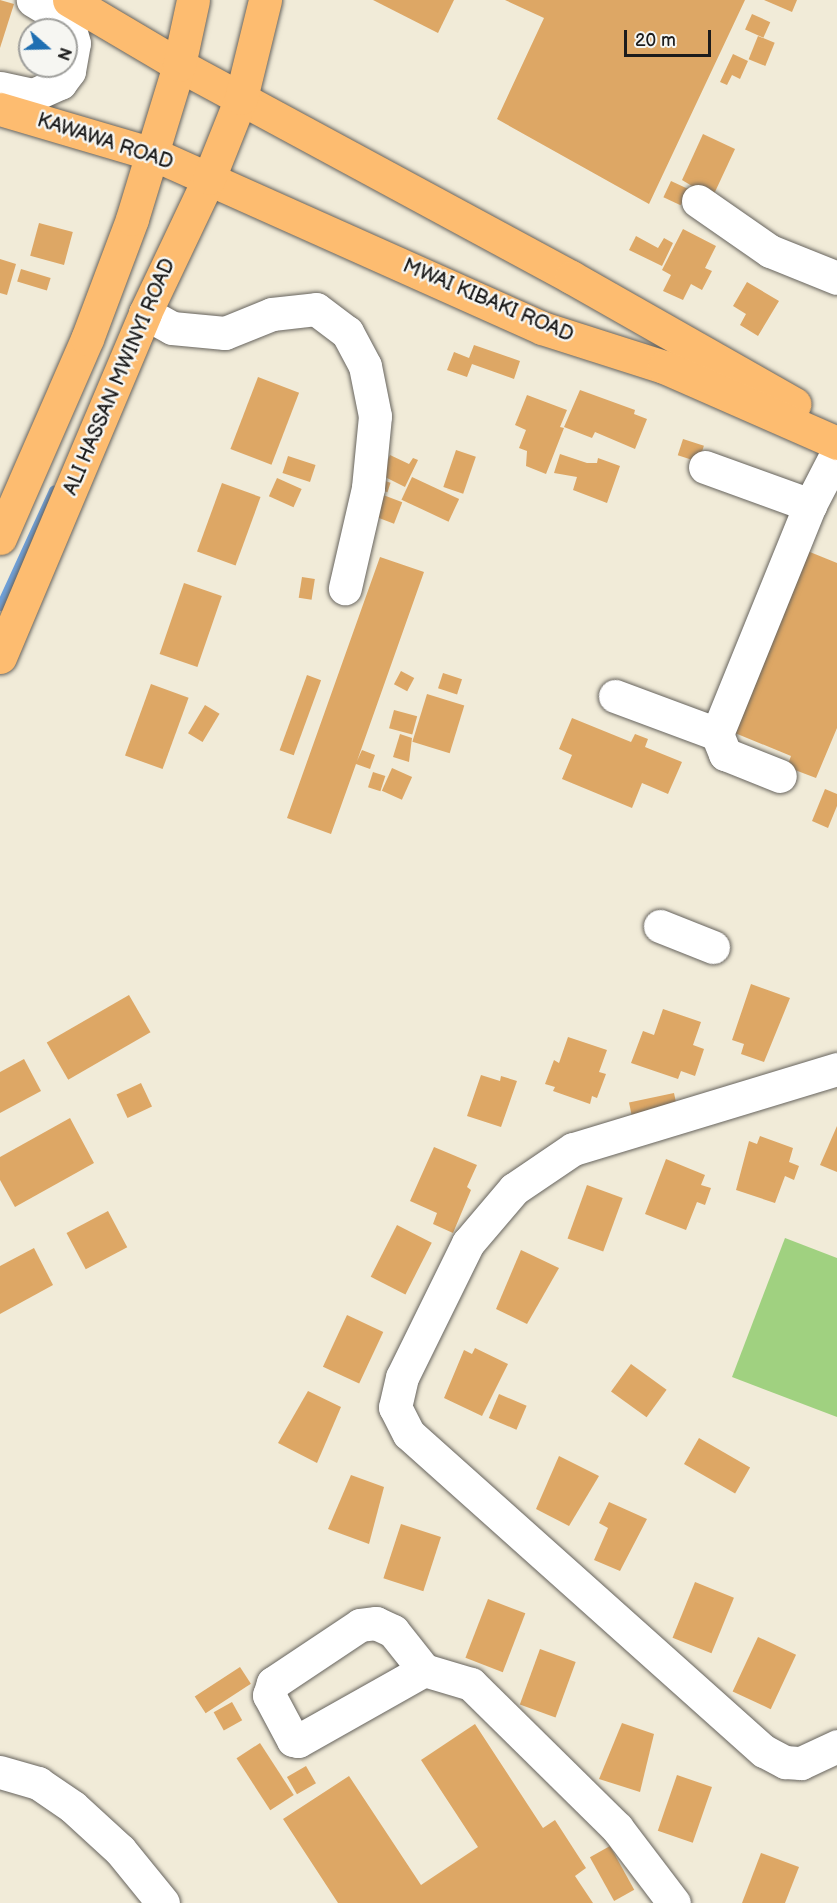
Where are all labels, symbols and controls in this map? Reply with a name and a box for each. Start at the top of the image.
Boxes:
north arrow [18,18,78,78]
scale bar [627,18,714,56]
text: 20 m [635,30,676,51]
text: N [53,45,74,63]
street label: KAWAWA ROAD [34,109,176,175]
street label: MWAI KIBAKI ROAD [399,254,577,348]
street label: ALI HASSAN MWINYI ROAD [59,255,181,499]

